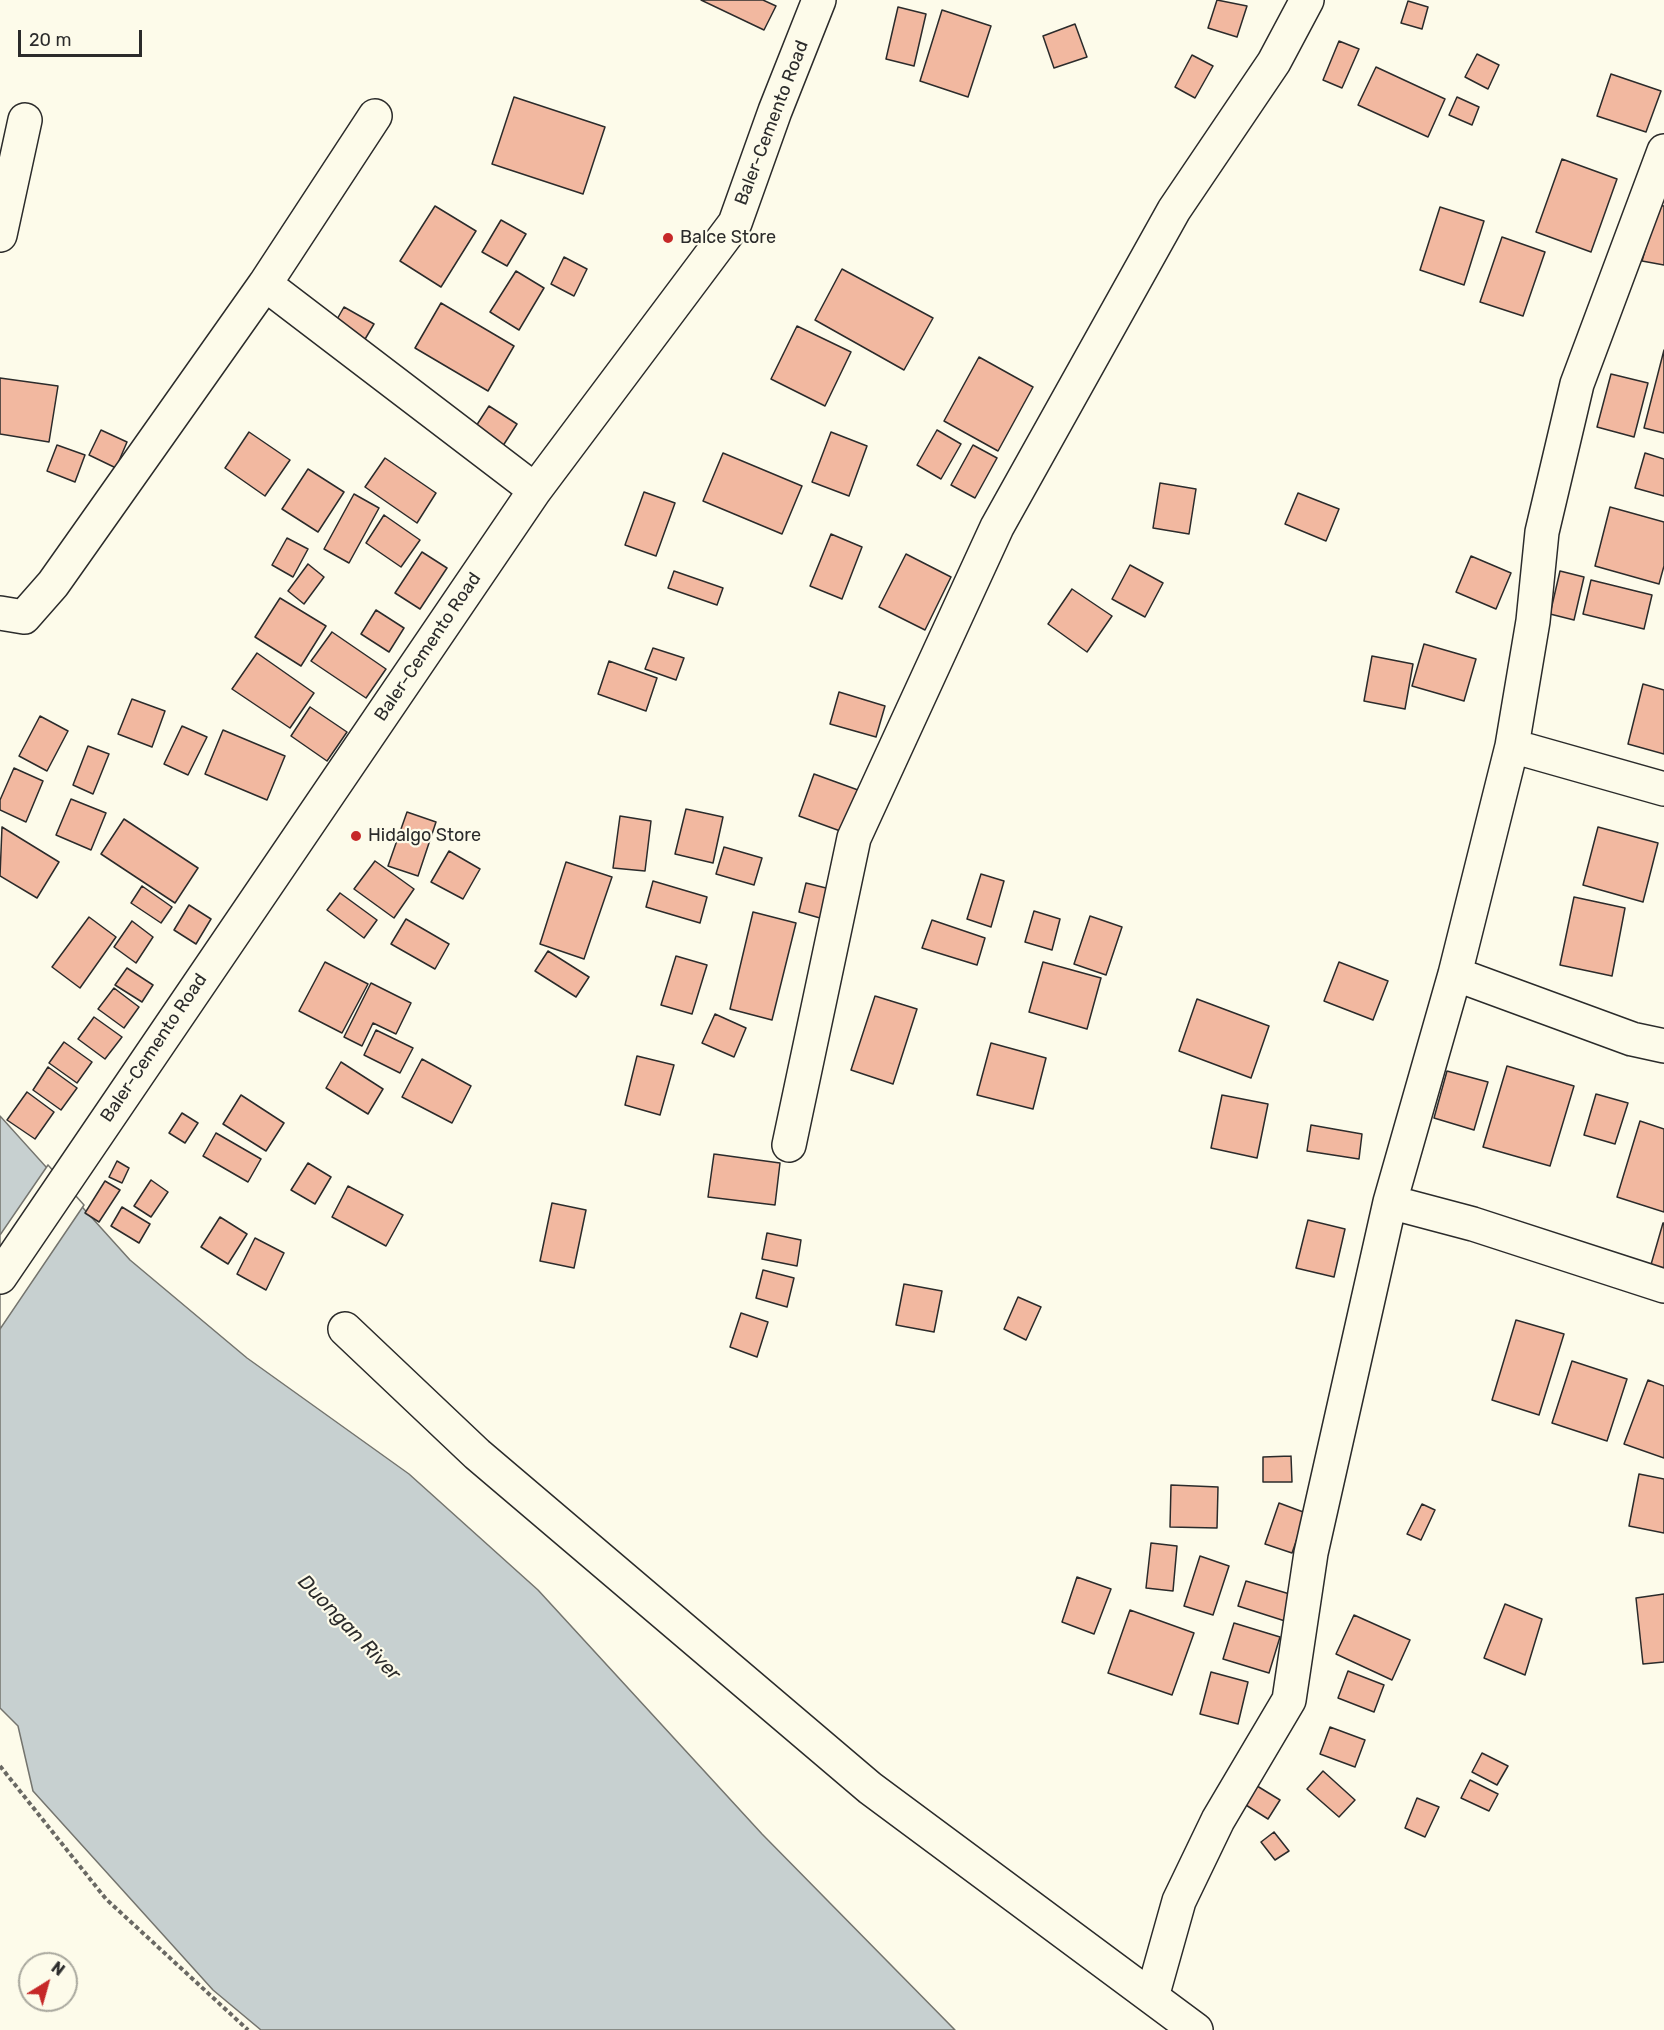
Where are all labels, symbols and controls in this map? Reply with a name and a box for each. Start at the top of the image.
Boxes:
scale bar [21,18,146,56]
text: 20 m [29,29,71,51]
street label: Baler-Cemento Road [731,38,813,208]
place label: Balce Store [680,227,776,249]
marker: Balce Store [661,231,675,245]
street label: Baler-Cemento Road [370,569,486,725]
place label: Hidalgo Store [368,825,481,847]
marker: Hidalgo Store [349,829,363,843]
street label: Baler-Cemento Road [96,970,212,1126]
water label: Duongan River [293,1570,405,1686]
north arrow [18,1952,78,2012]
text: N [48,1958,68,1980]

